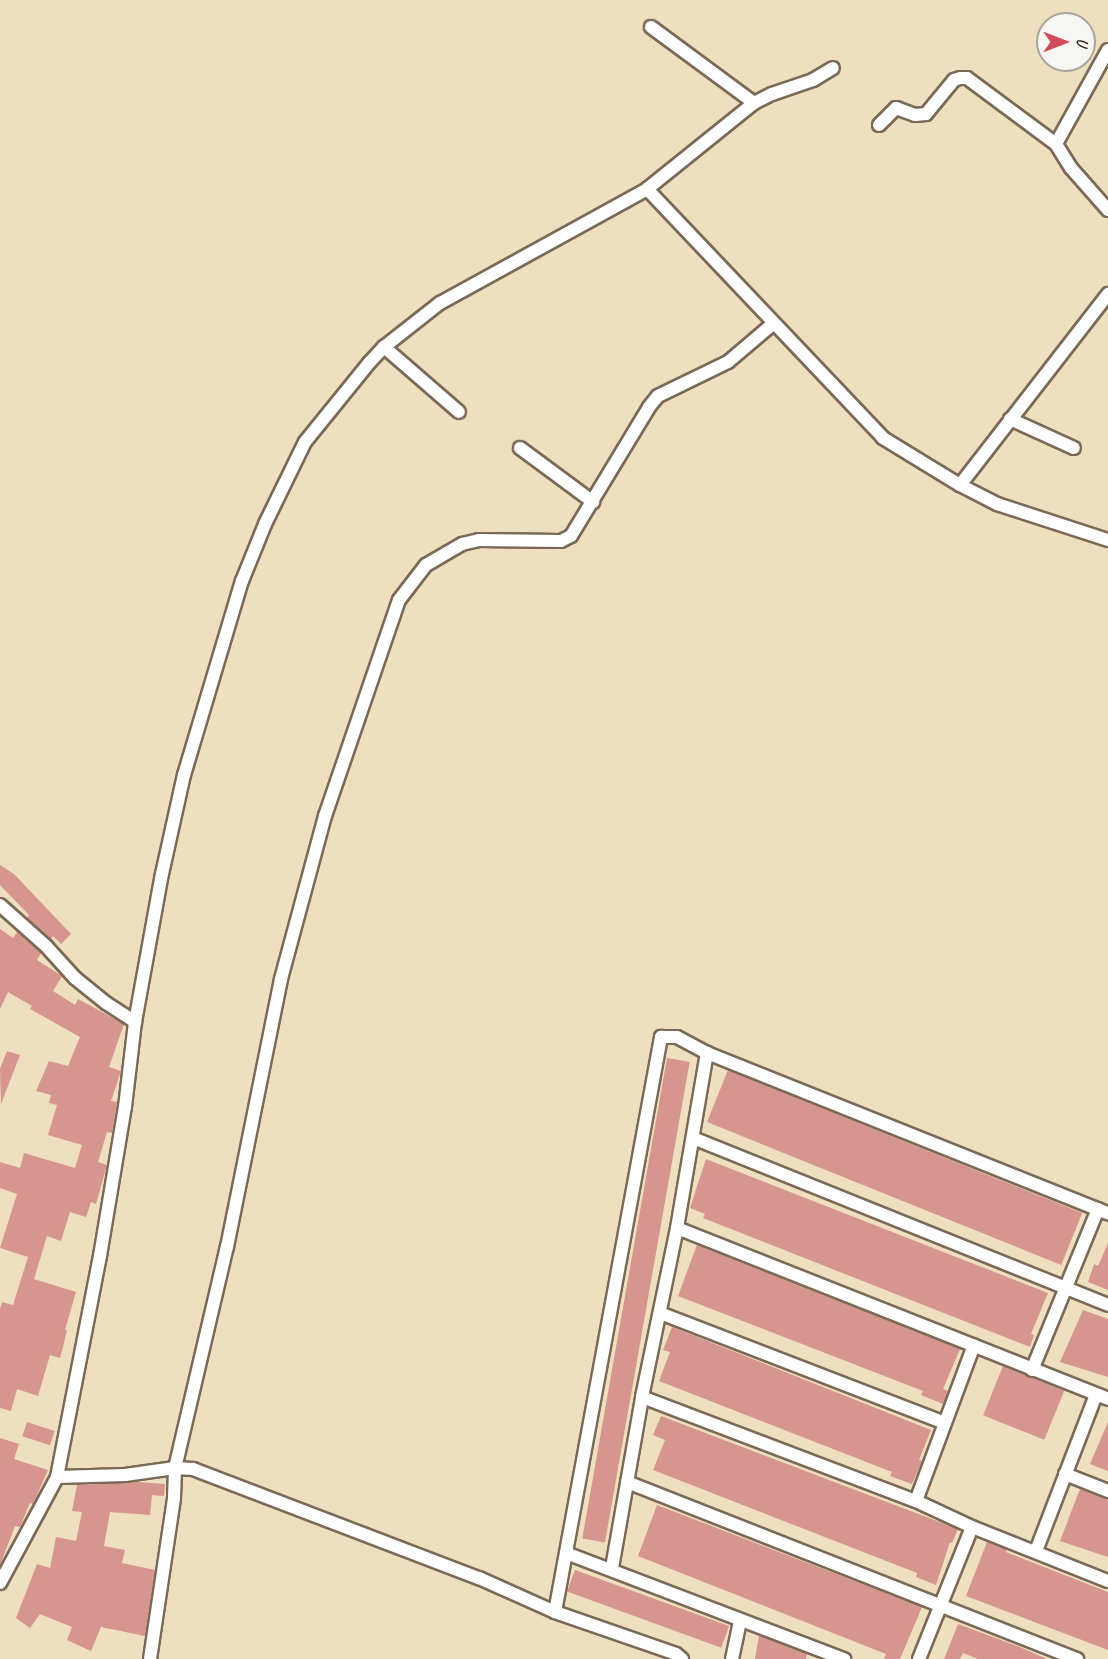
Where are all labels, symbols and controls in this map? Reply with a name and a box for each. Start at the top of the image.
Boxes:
north arrow [1036,12,1096,72]
text: U [1072,38,1092,46]

